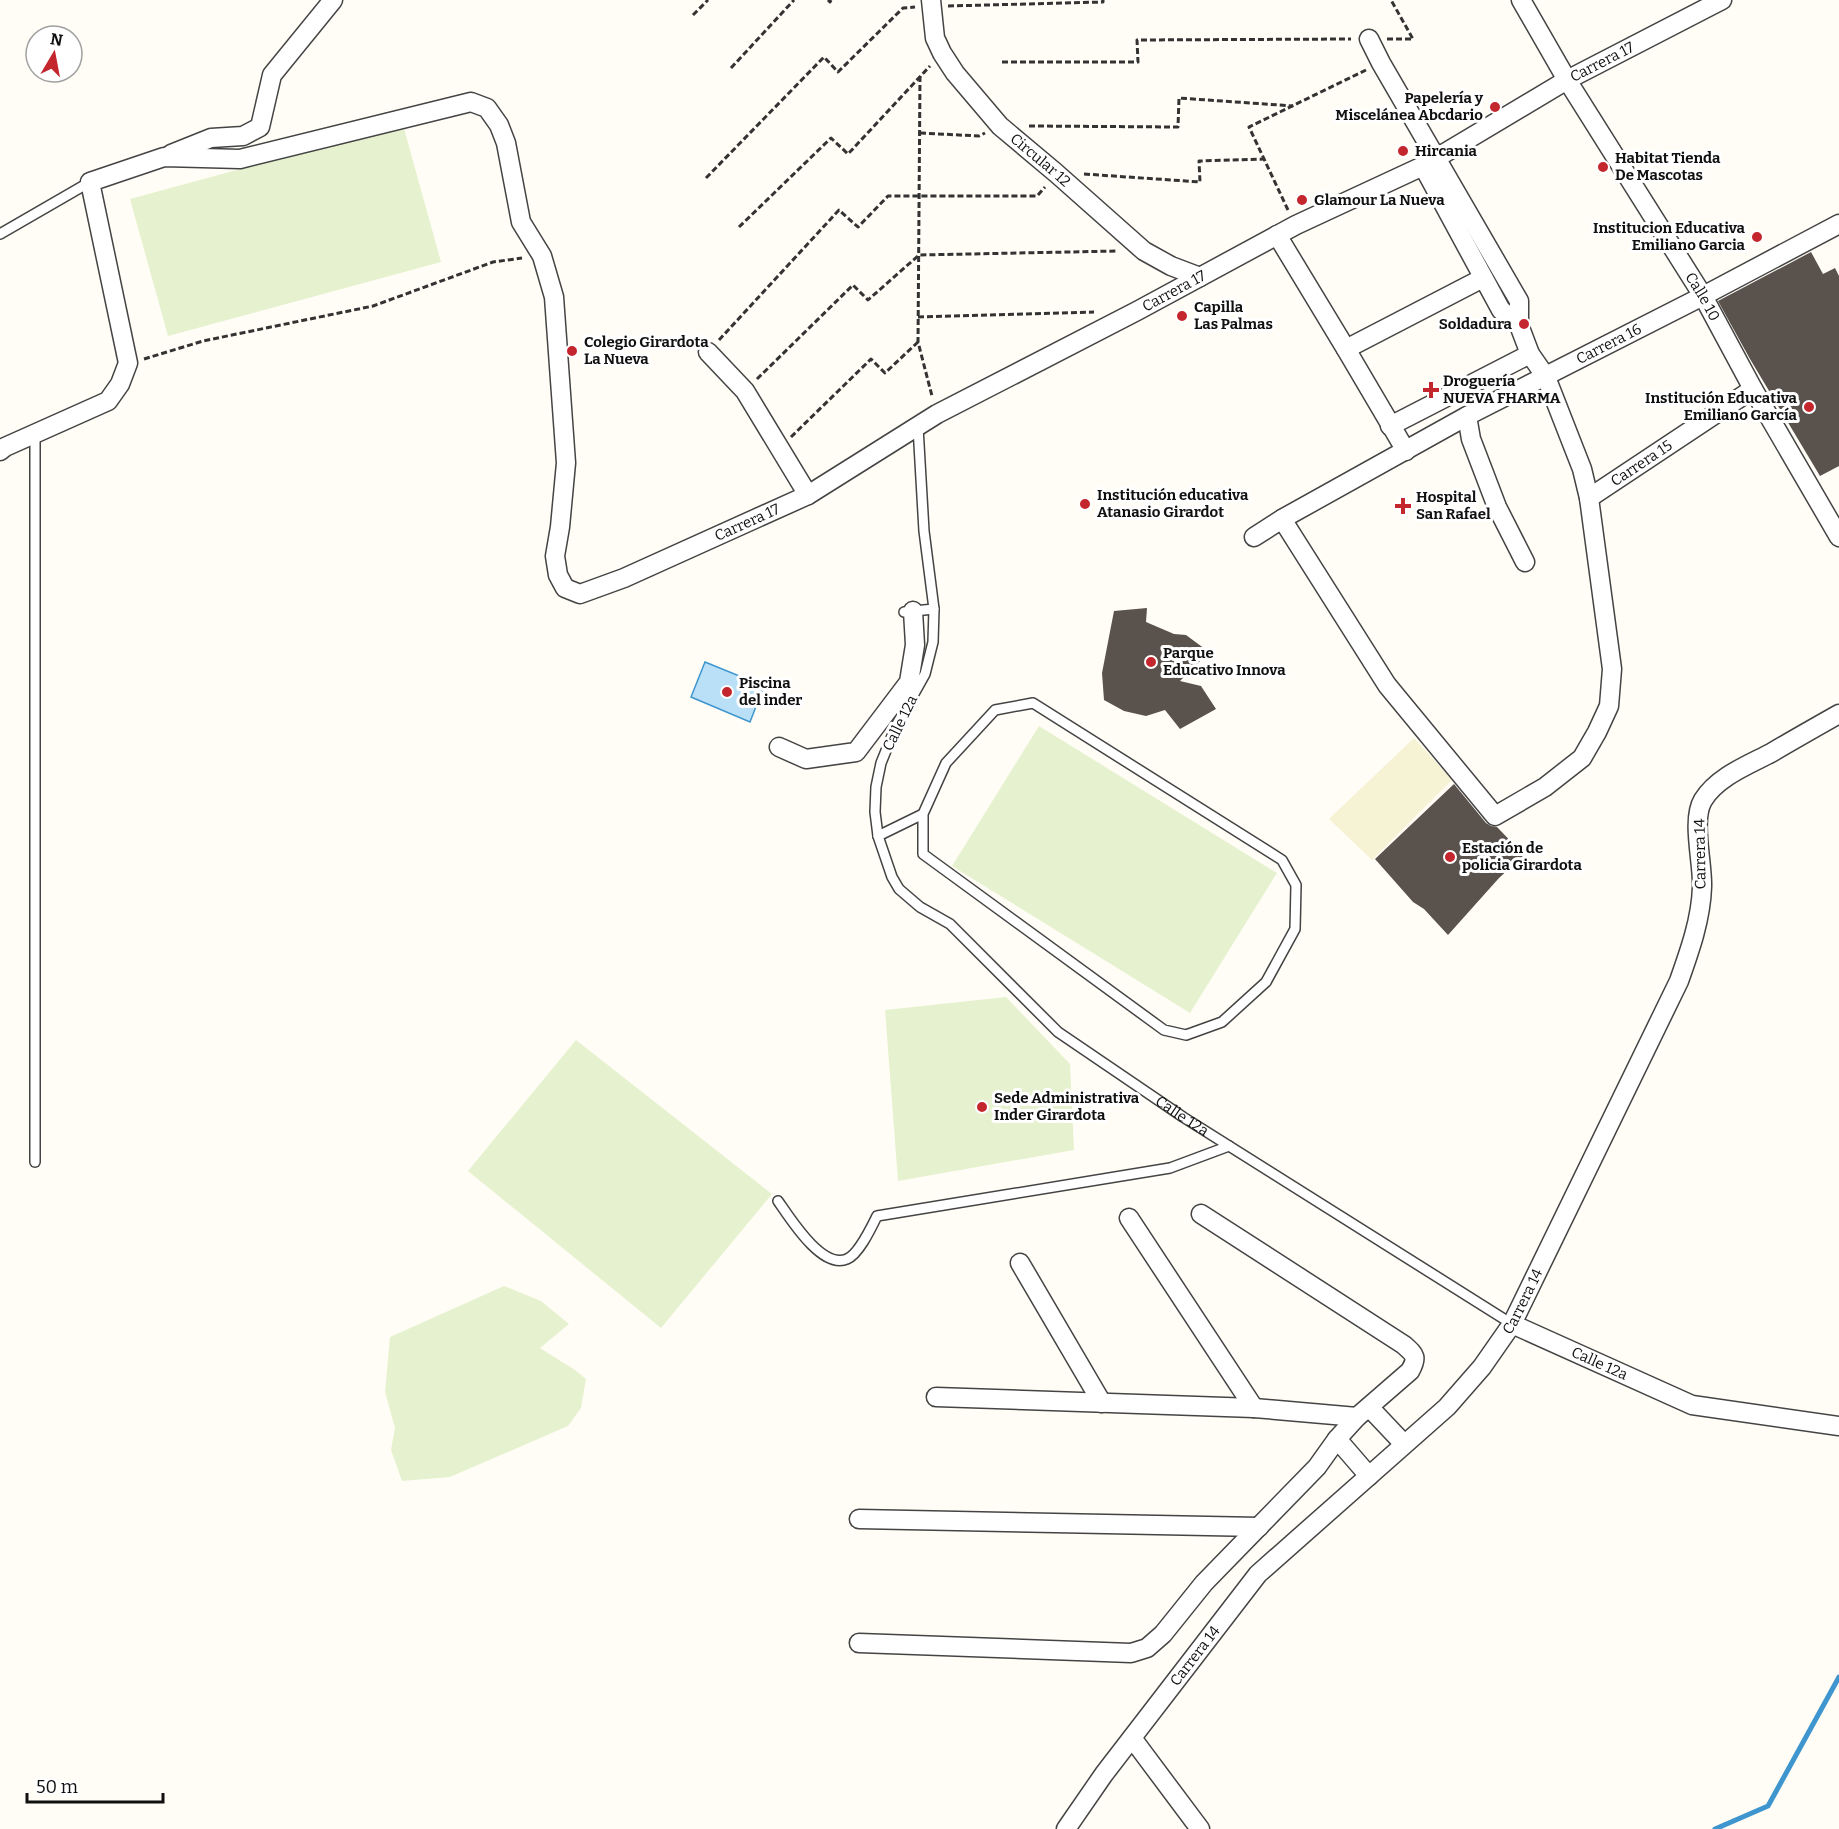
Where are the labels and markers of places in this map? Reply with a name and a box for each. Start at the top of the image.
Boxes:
place label: Papelería y Miscelánea Abcdario [1335,89,1484,124]
marker: Papelería y Miscelánea Abcdario [1488,100,1502,114]
place label: Hircania [1415,142,1478,160]
marker: Hircania [1396,144,1410,158]
place label: Habitat Tienda De Mascotas [1615,149,1721,184]
marker: Habitat Tienda De Mascotas [1596,160,1610,174]
place label: Glamour La Nueva [1314,191,1445,209]
marker: Glamour La Nueva [1295,193,1309,207]
place label: Institucion Educativa Emiliano Garcia [1593,219,1746,254]
marker: Institucion Educativa Emiliano Garcia [1750,230,1764,244]
place label: Capilla Las Palmas [1194,298,1273,333]
marker: Capilla Las Palmas [1175,309,1189,323]
place label: Soldadura [1439,315,1513,333]
marker: Soldadura [1517,317,1531,331]
place label: Colegio Girardota La Nueva [584,333,709,368]
marker: Colegio Girardota La Nueva [565,344,579,358]
place label: Droguería NUEVA FHARMA [1443,372,1561,407]
marker: Droguería NUEVA FHARMA [1424,383,1438,397]
place label: Institución Educativa Emiliano García [1645,389,1798,424]
marker: Institución Educativa Emiliano García [1802,400,1816,414]
place label: Institución educativa Atanasio Girardot [1097,486,1249,521]
place label: Hospital San Rafael [1416,488,1491,523]
marker: Institución educativa Atanasio Girardot [1078,497,1092,511]
marker: Hospital San Rafael [1394,497,1412,515]
place label: Parque Educativo Innova [1163,644,1286,679]
marker: Parque Educativo Innova [1144,655,1158,669]
place label: Piscina del inder [739,674,802,709]
marker: Piscina del inder [720,685,734,699]
place label: Estación de policia Girardota [1462,839,1582,874]
marker: Estación de policia Girardota [1443,850,1457,864]
place label: Sede Administrativa Inder Girardota [994,1089,1140,1124]
marker: Sede Administrativa Inder Girardota [975,1100,989,1114]

